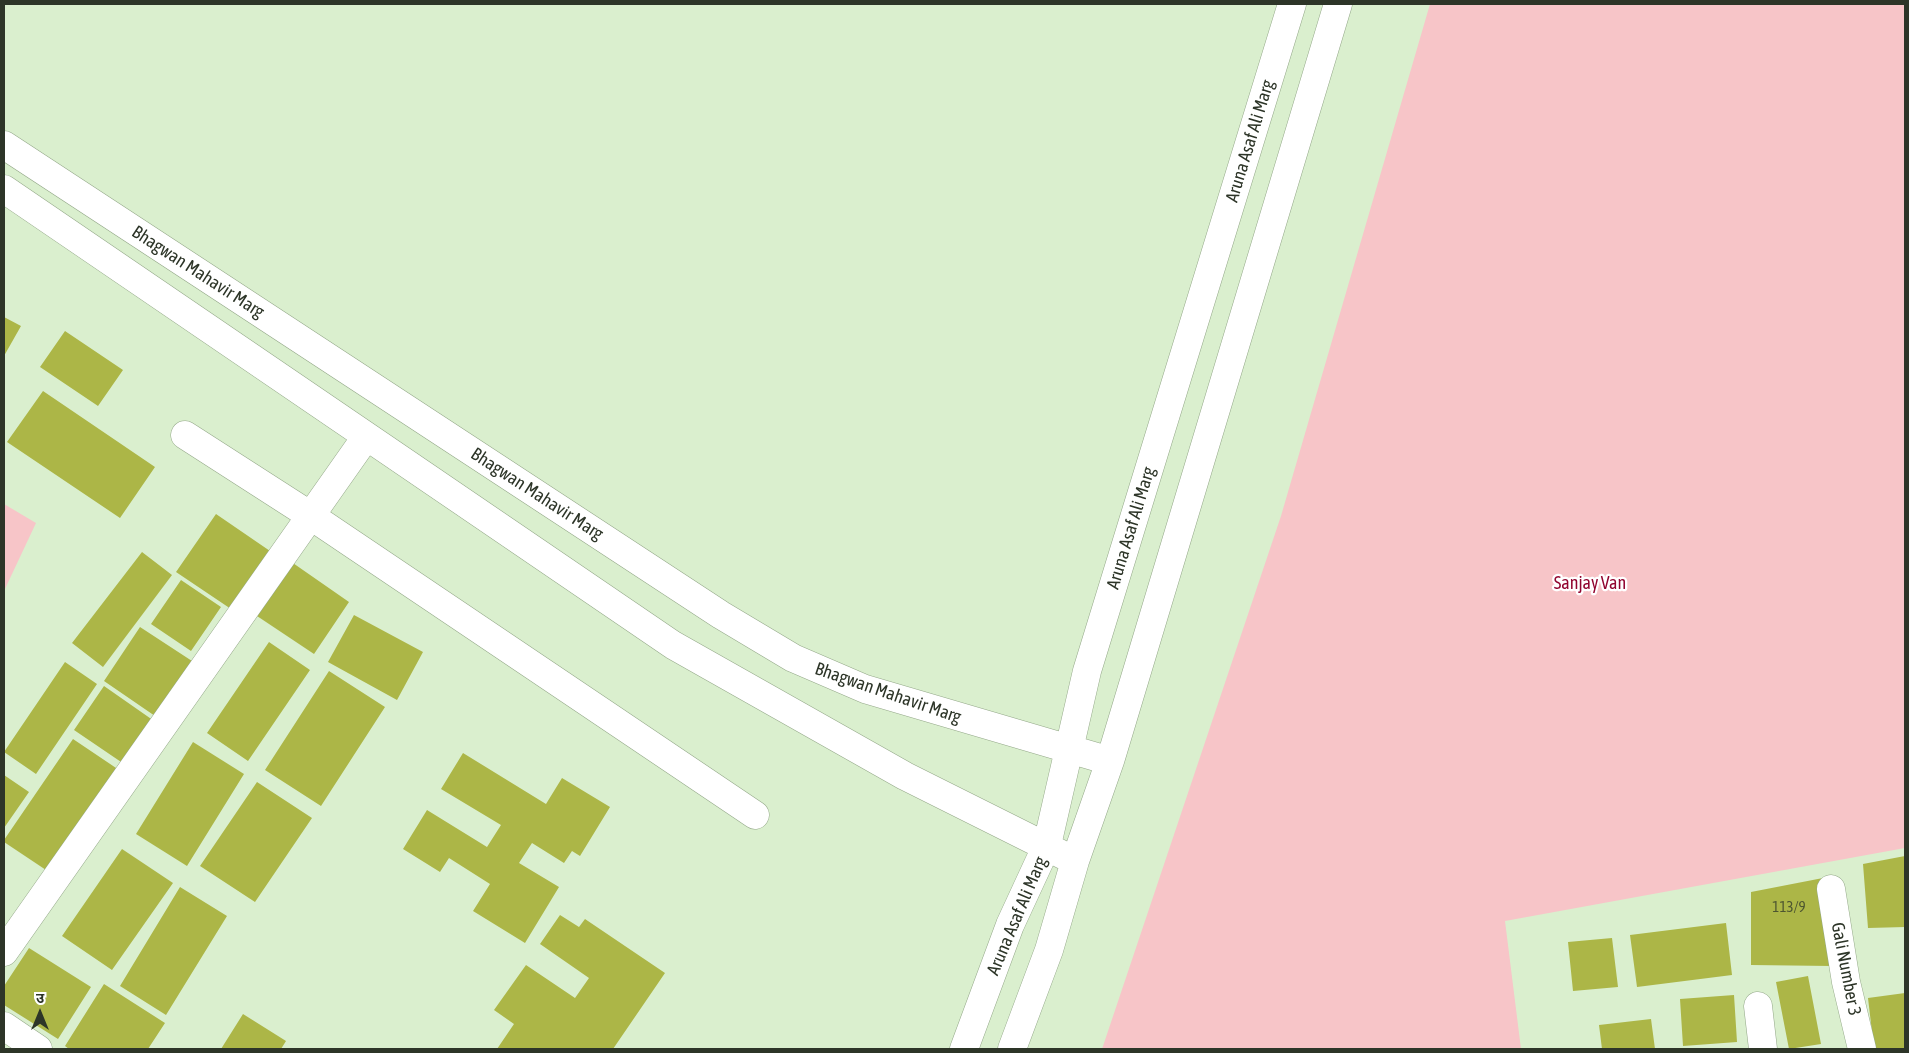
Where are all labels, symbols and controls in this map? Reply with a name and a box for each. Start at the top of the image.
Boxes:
street label: Aruna Asaf Ali Marg [1221,77,1279,205]
street label: Bhagwan Mahavir Marg [128,221,268,323]
street label: Bhagwan Mahavir Marg [467,443,607,545]
street label: Aruna Asaf Ali Marg [1102,464,1160,592]
park label: Sanjay Van [1554,572,1626,594]
street label: Bhagwan Mahavir Marg [812,658,964,728]
street label: Aruna Asaf Ali Marg [982,854,1052,978]
house number: 113/9 [1772,898,1806,916]
street label: Gali Number 3 [1826,921,1866,1017]
north arrow [15,988,65,1038]
text: उ [36,990,44,1006]

